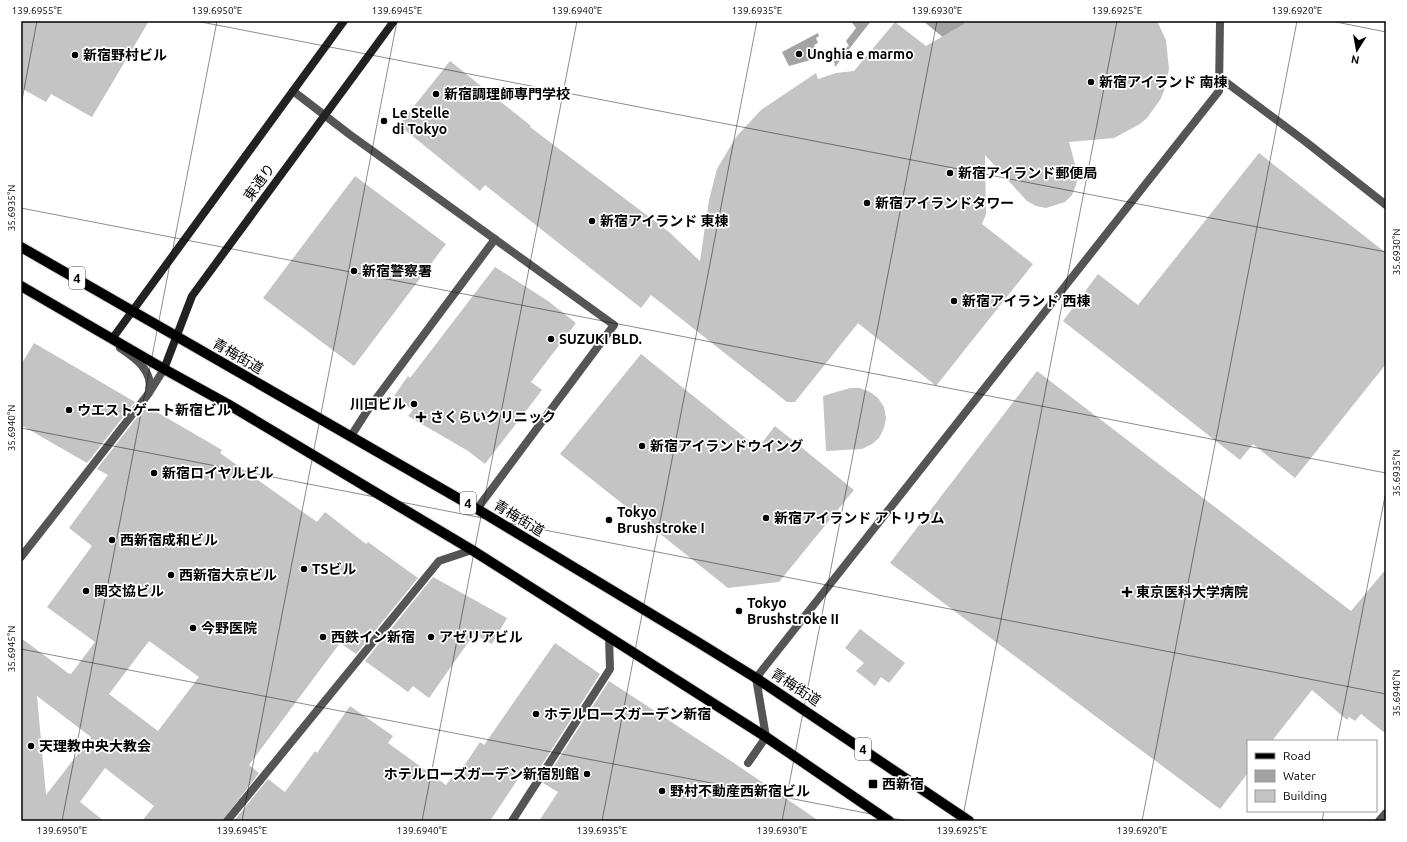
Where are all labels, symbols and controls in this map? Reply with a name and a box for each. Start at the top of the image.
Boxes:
text: 139.6955°E [12,5,63,16]
text: 139.6950°E [192,5,243,16]
text: 139.6945°E [372,5,423,16]
text: 139.6940°E [552,5,603,16]
text: 139.6935°E [732,5,783,16]
text: 139.6930°E [912,5,963,16]
text: 139.6925°E [1092,5,1143,16]
text: 139.6920°E [1272,5,1323,16]
north arrow [1337,30,1377,70]
place label: Unghia e marmo [807,46,914,62]
place label: 新宿野村ビル [83,47,167,63]
marker: Unghia e marmo [794,49,804,59]
marker: 新宿野村ビル [70,50,80,60]
text: N [1350,53,1360,66]
place label: 新宿アイランド 南棟 [1099,74,1228,90]
marker: 新宿アイランド 南棟 [1086,77,1096,87]
place label: 新宿調理師専門学校 [444,86,570,102]
marker: 新宿調理師専門学校 [431,89,441,99]
place label: Le Stelle di Tokyo [392,105,449,137]
marker: Le Stelle di Tokyo [379,116,389,126]
street label: 東通り [240,160,278,204]
place label: 新宿アイランド郵便局 [958,165,1097,181]
marker: 新宿アイランド郵便局 [945,168,955,178]
text: 35.6935°N [6,185,17,231]
place label: 新宿アイランドタワー [875,195,1014,211]
marker: 新宿アイランドタワー [862,198,872,208]
place label: 新宿アイランド 東棟 [600,213,729,229]
marker: 新宿アイランド 東棟 [587,216,597,226]
text: 35.6930°N [1391,229,1402,275]
place label: 新宿警察署 [362,263,432,279]
marker: 新宿警察署 [349,266,359,276]
road number: 4 [69,267,85,289]
place label: 新宿アイランド 西棟 [962,293,1091,309]
marker: 新宿アイランド 西棟 [949,296,959,306]
place label: SUZUKI BLD. [559,331,642,347]
marker: SUZUKI BLD. [546,334,556,344]
street label: 青梅街道 [210,335,266,377]
place label: 川口ビル [350,396,406,412]
marker: 川口ビル [409,399,419,409]
place label: ウエストゲート新宿ビル [77,402,231,418]
text: 35.6940°N [6,405,17,451]
marker: ウエストゲート新宿ビル [64,405,74,415]
place label: さくらいクリニック [430,409,556,425]
marker: さくらいクリニック [415,411,427,423]
place label: 新宿アイランドウイング [650,438,803,454]
marker: 新宿アイランドウイング [637,441,647,451]
text: 35.6935°N [1391,450,1402,496]
place label: 新宿ロイヤルビル [162,465,274,481]
marker: 新宿ロイヤルビル [149,468,159,478]
road number: 4 [460,492,476,514]
street label: 青梅街道 [491,497,547,539]
place label: Tokyo Brushstroke I [617,504,705,536]
place label: 新宿アイランド アトリウム [774,510,945,526]
marker: 新宿アイランド アトリウム [761,513,771,523]
marker: Tokyo Brushstroke I [604,515,614,525]
place label: 西新宿成和ビル [120,532,218,548]
marker: 西新宿成和ビル [107,535,117,545]
place label: TSビル [312,561,356,577]
marker: TSビル [299,564,309,574]
place label: 西新宿大京ビル [179,567,277,583]
marker: 西新宿大京ビル [166,570,176,580]
place label: 関交協ビル [94,583,164,599]
place label: 東京医科大学病院 [1136,584,1248,600]
marker: 関交協ビル [81,586,91,596]
marker: 東京医科大学病院 [1121,586,1133,598]
place label: Tokyo Brushstroke II [747,595,839,627]
marker: Tokyo Brushstroke II [734,606,744,616]
place label: 今野医院 [201,620,257,636]
marker: 今野医院 [188,623,198,633]
text: 35.6945°N [6,626,17,672]
place label: 西鉄イン新宿 [331,629,415,645]
place label: アゼリアビル [439,629,523,645]
marker: 西鉄イン新宿 [318,632,328,642]
marker: アゼリアビル [426,632,436,642]
street label: 青梅街道 [768,665,824,709]
text: 35.6940°N [1391,670,1402,716]
place label: ホテルローズガーデン新宿 [544,706,711,722]
marker: ホテルローズガーデン新宿 [531,709,541,719]
place label: 天理教中央大教会 [39,738,151,754]
road number: 4 [855,738,871,760]
legend [1247,740,1377,812]
marker: 天理教中央大教会 [26,741,36,751]
text: Road [1283,749,1311,762]
place label: ホテルローズガーデン新宿別館 [384,766,579,782]
marker: ホテルローズガーデン新宿別館 [582,769,592,779]
text: Water [1283,769,1316,782]
place label: 西新宿 [882,776,924,792]
marker: 西新宿 [867,778,879,790]
place label: 野村不動産西新宿ビル [670,783,810,799]
marker: 野村不動産西新宿ビル [657,786,667,796]
text: Building [1283,789,1327,802]
text: 139.6950°E [37,825,88,836]
text: 139.6945°E [217,825,268,836]
text: 139.6940°E [397,825,448,836]
text: 139.6935°E [577,825,628,836]
text: 139.6930°E [757,825,808,836]
text: 139.6925°E [937,825,988,836]
text: 139.6920°E [1117,825,1168,836]

